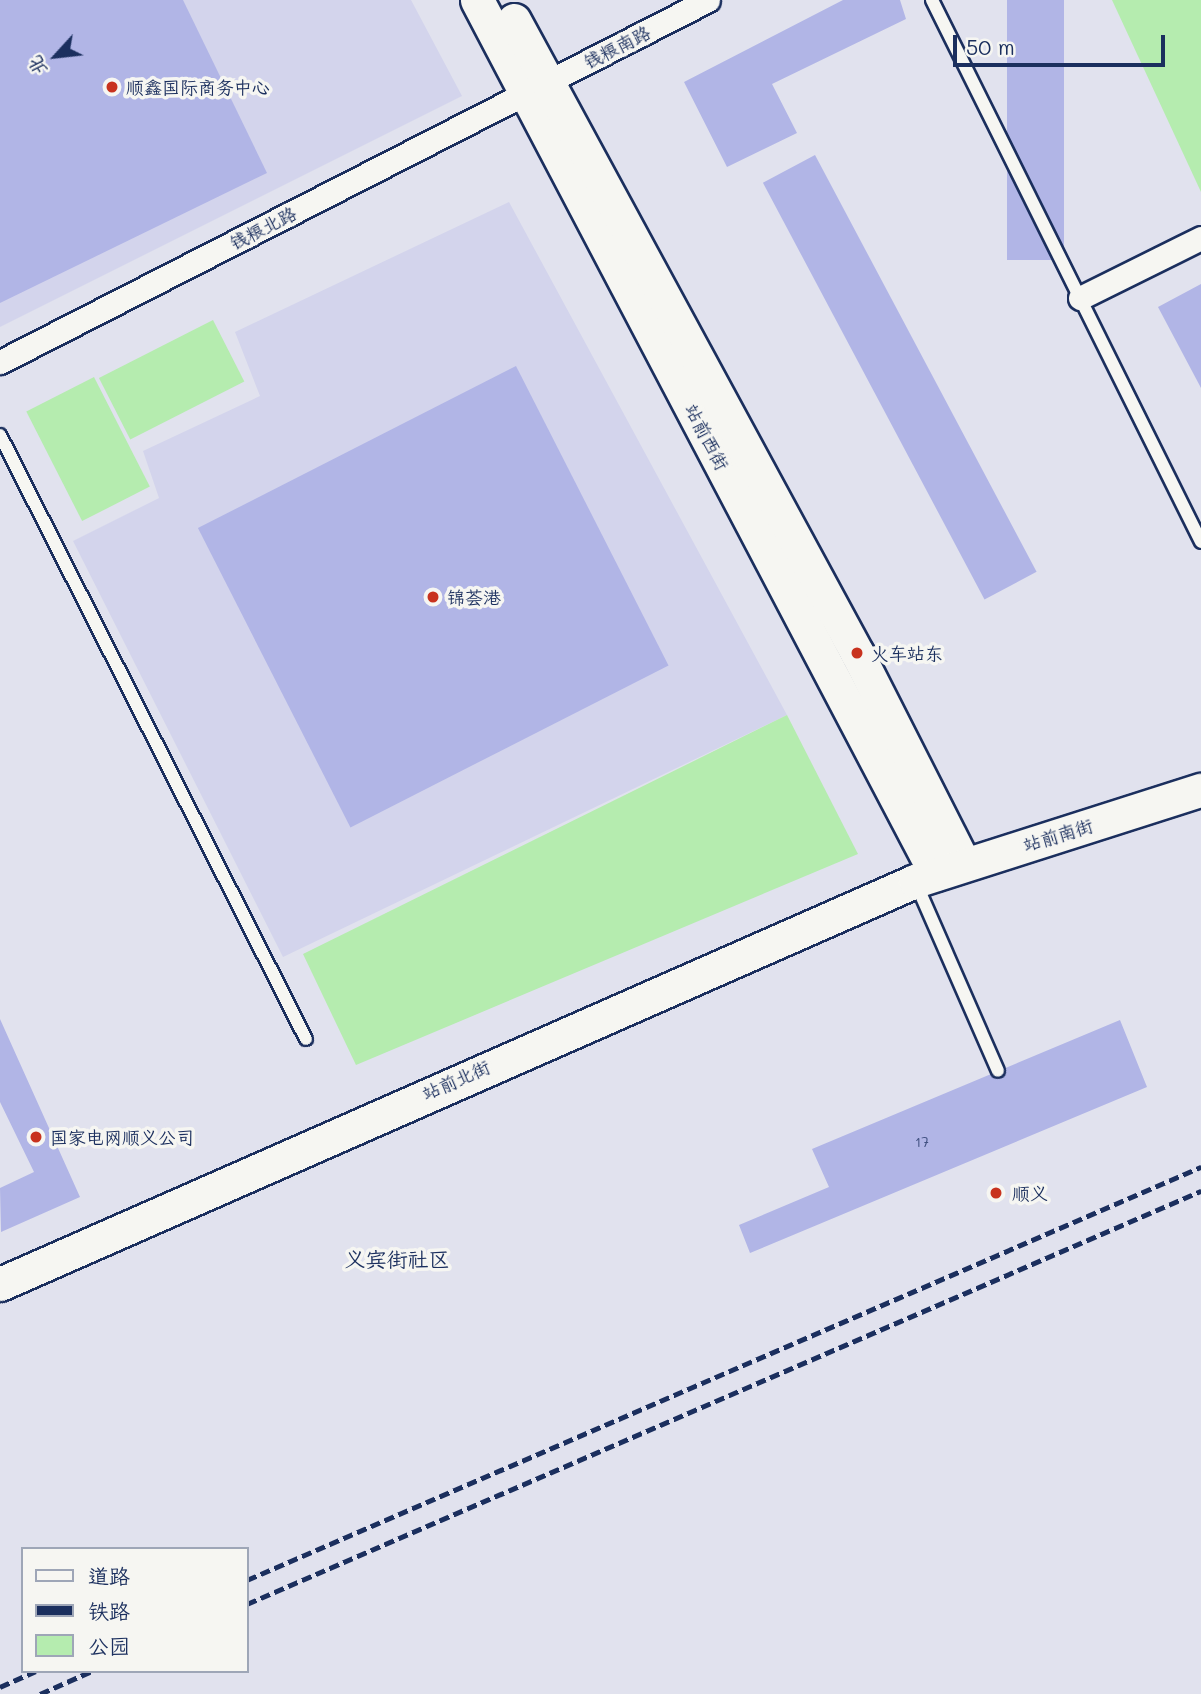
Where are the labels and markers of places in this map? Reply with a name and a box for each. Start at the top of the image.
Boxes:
place label: 顺鑫国际商务中心 [126,76,270,98]
marker: 顺鑫国际商务中心 [104,79,120,95]
place label: 锦荟港 [447,586,501,608]
marker: 锦荟港 [425,589,441,605]
place label: 火车站东 [871,642,943,664]
marker: 火车站东 [849,645,865,661]
place label: 国家电网顺义公司 [50,1126,194,1148]
marker: 国家电网顺义公司 [28,1129,44,1145]
place label: 顺义 [1012,1182,1048,1204]
marker: 顺义 [986,1183,1006,1203]

